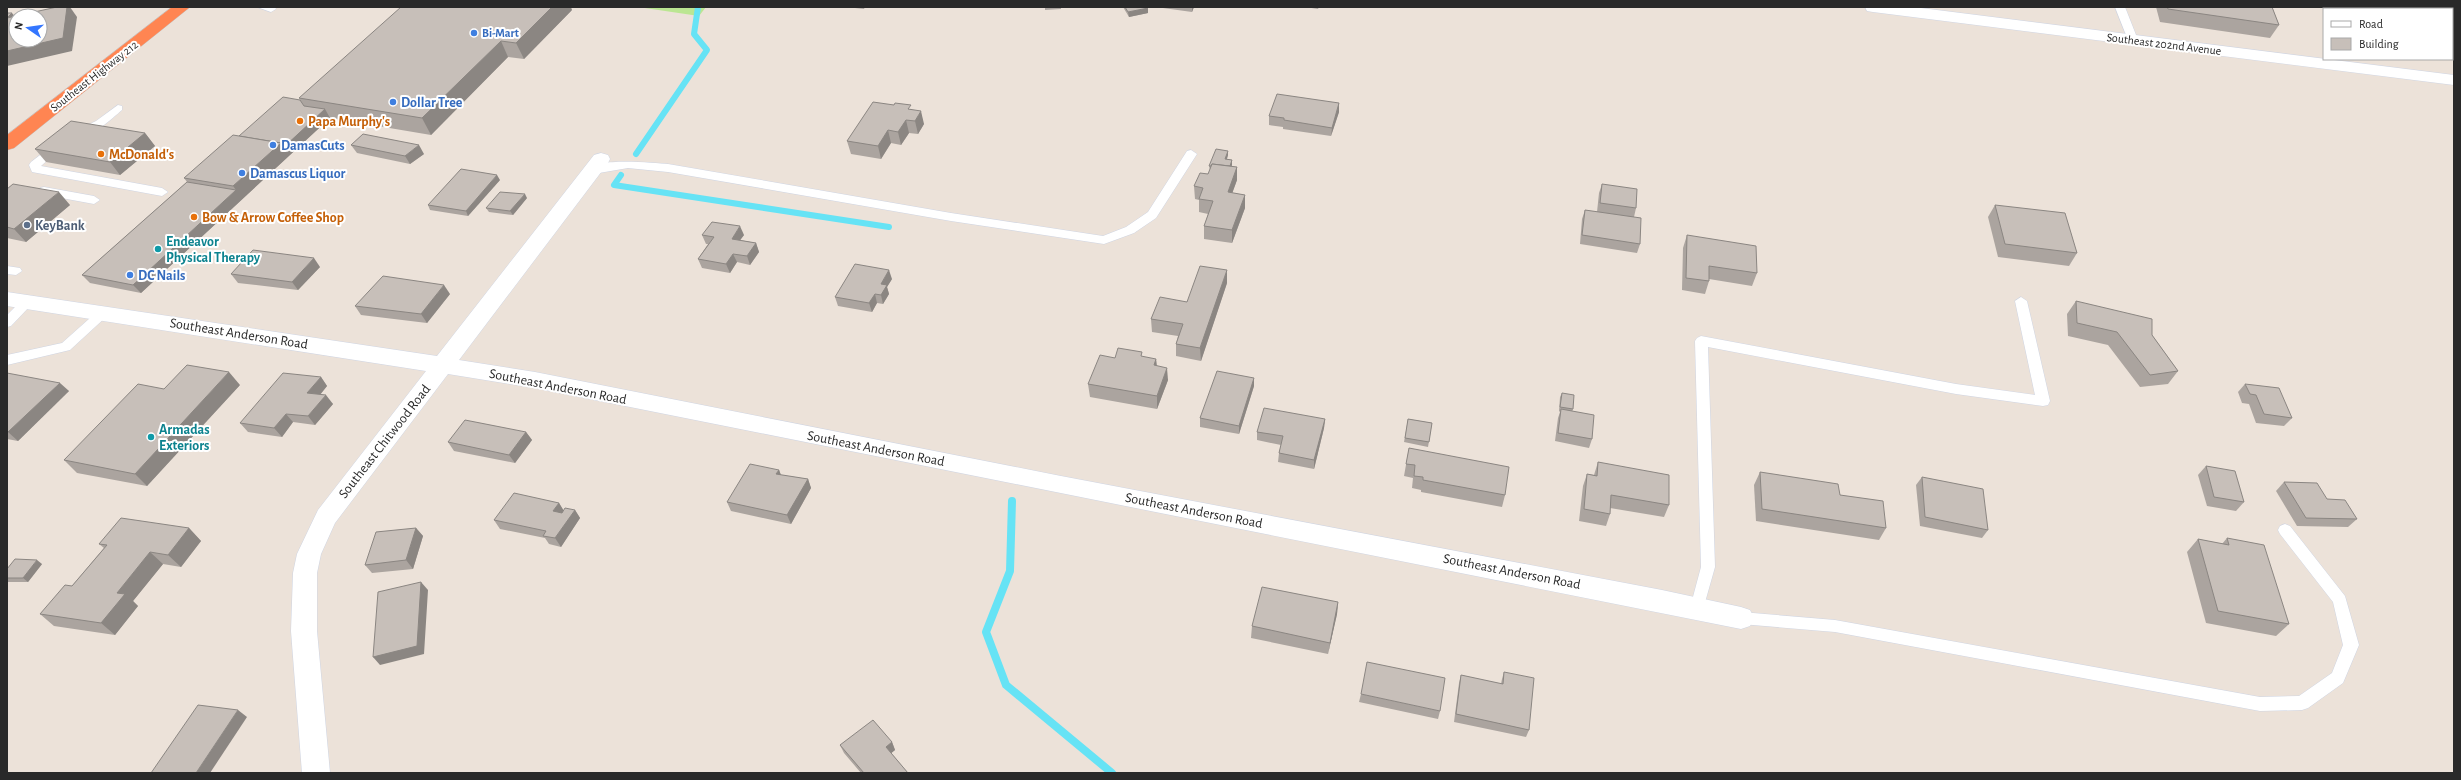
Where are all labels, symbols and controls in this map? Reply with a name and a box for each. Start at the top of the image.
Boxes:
north arrow [8,8,48,48]
legend [2323,8,2453,60]
text: Road [2359,18,2383,30]
text: N [13,21,25,31]
place label: Bi-Mart [482,27,519,39]
marker: Bi-Mart [469,28,479,38]
street label: Southeast 202nd Avenue [2106,31,2222,57]
street label: Southeast Highway 212 [48,38,141,115]
text: Building [2359,38,2399,50]
place label: Dollar Tree [401,96,463,110]
marker: Dollar Tree [388,97,398,107]
place label: Papa Murphy's [308,115,390,129]
marker: Papa Murphy's [295,116,305,126]
place label: DamasCuts [281,139,345,153]
marker: DamasCuts [268,140,278,150]
place label: McDonald's [109,148,174,162]
marker: McDonald's [96,149,106,159]
place label: Damascus Liquor [250,167,345,181]
marker: Damascus Liquor [237,168,247,178]
place label: Bow & Arrow Coffee Shop [202,211,344,225]
marker: Bow & Arrow Coffee Shop [189,212,199,222]
place label: KeyBank [35,219,85,233]
marker: KeyBank [22,220,32,230]
place label: Endeavor Physical Therapy [166,235,261,265]
marker: Endeavor Physical Therapy [153,244,163,254]
place label: DC Nails [138,269,185,283]
marker: DC Nails [125,270,135,280]
street label: Southeast Anderson Road [169,316,309,352]
street label: Southeast Anderson Road [488,367,628,407]
street label: Southeast Chitwood Road [336,382,433,501]
place label: Armadas Exteriors [159,423,210,453]
street label: Southeast Anderson Road [806,429,946,469]
marker: Armadas Exteriors [146,432,156,442]
street label: Southeast Anderson Road [1124,491,1264,531]
street label: Southeast Anderson Road [1442,552,1582,592]

